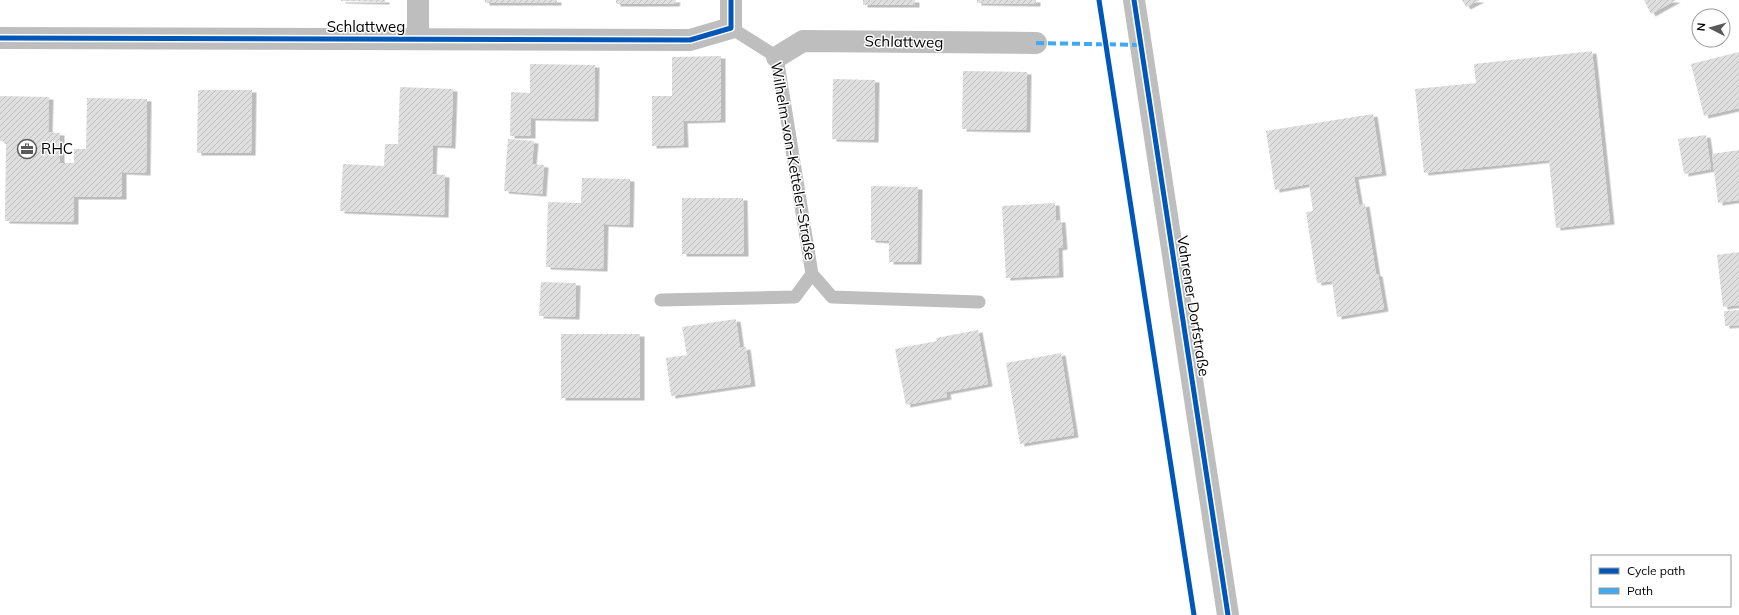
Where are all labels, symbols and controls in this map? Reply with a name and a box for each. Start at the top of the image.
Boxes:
north arrow [1691,8,1731,48]
street label: Schlattweg [327,17,405,36]
text: N [1694,22,1708,32]
street label: Schlattweg [865,31,944,52]
street label: Wilhelm-von-Ketteler-Straße [767,60,820,261]
office icon: RHC [16,138,38,160]
place label: RHC [41,139,73,158]
street label: Vahrener Dorfstraße [1173,234,1214,378]
legend [1591,555,1731,607]
text: Cycle path [1627,563,1685,578]
text: Path [1627,583,1653,598]

